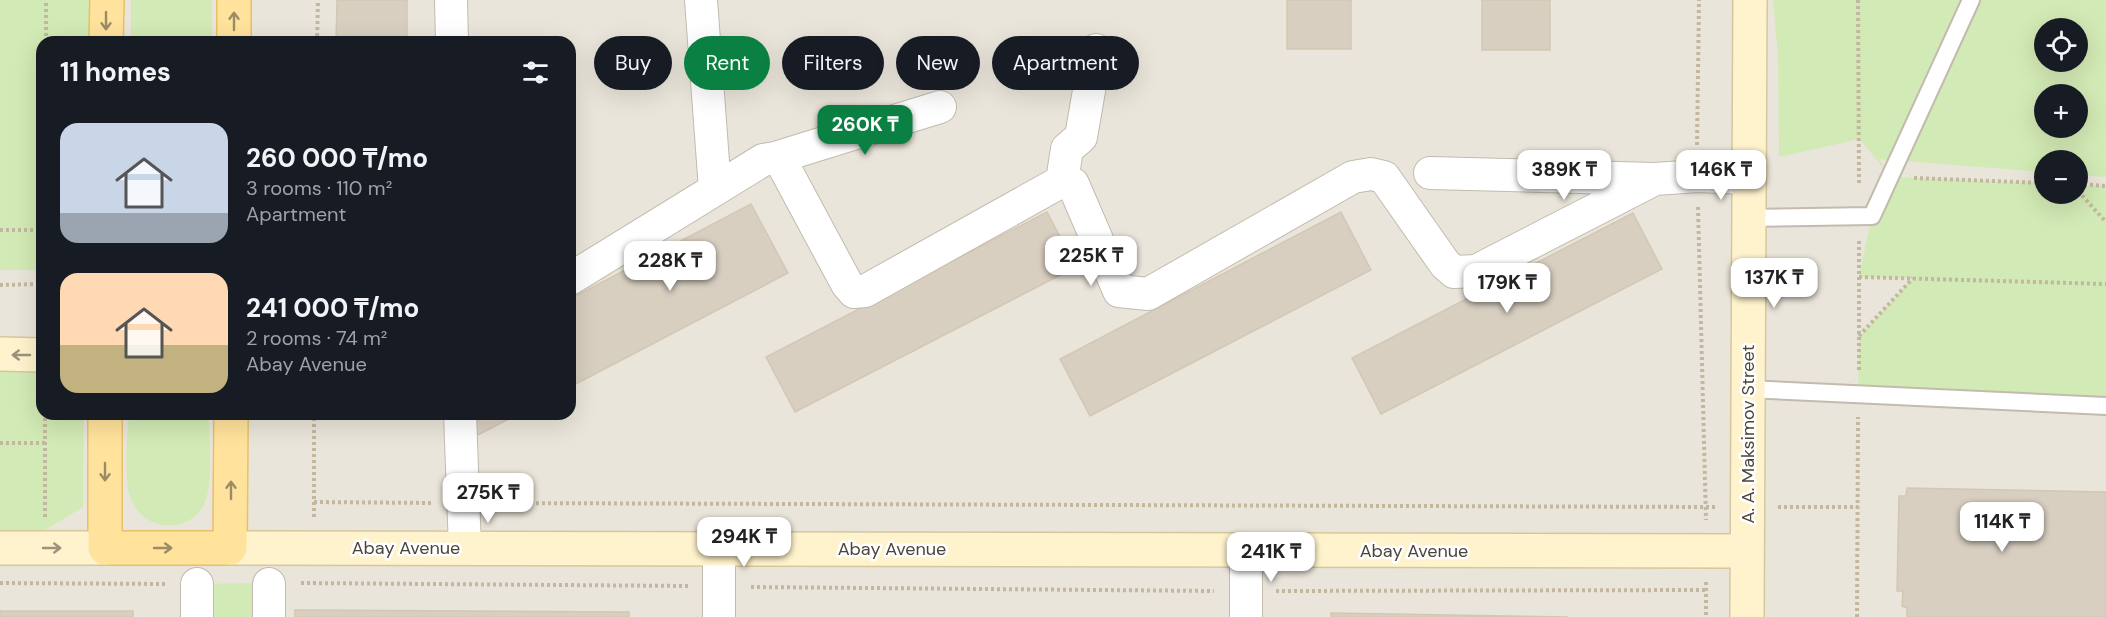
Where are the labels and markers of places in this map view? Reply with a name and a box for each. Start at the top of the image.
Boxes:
pin: 260K ₸ [816,105,914,156]
pin: 389K ₸ [1515,150,1613,201]
pin: 146K ₸ [1672,150,1770,201]
pin: 225K ₸ [1042,236,1140,287]
pin: 228K ₸ [621,241,719,292]
pin: 137K ₸ [1725,258,1823,309]
pin: 179K ₸ [1458,263,1556,314]
pin: 275K ₸ [439,473,537,524]
pin: 114K ₸ [1953,502,2051,553]
pin: 294K ₸ [695,517,793,568]
pin: 241K ₸ [1222,532,1320,583]

